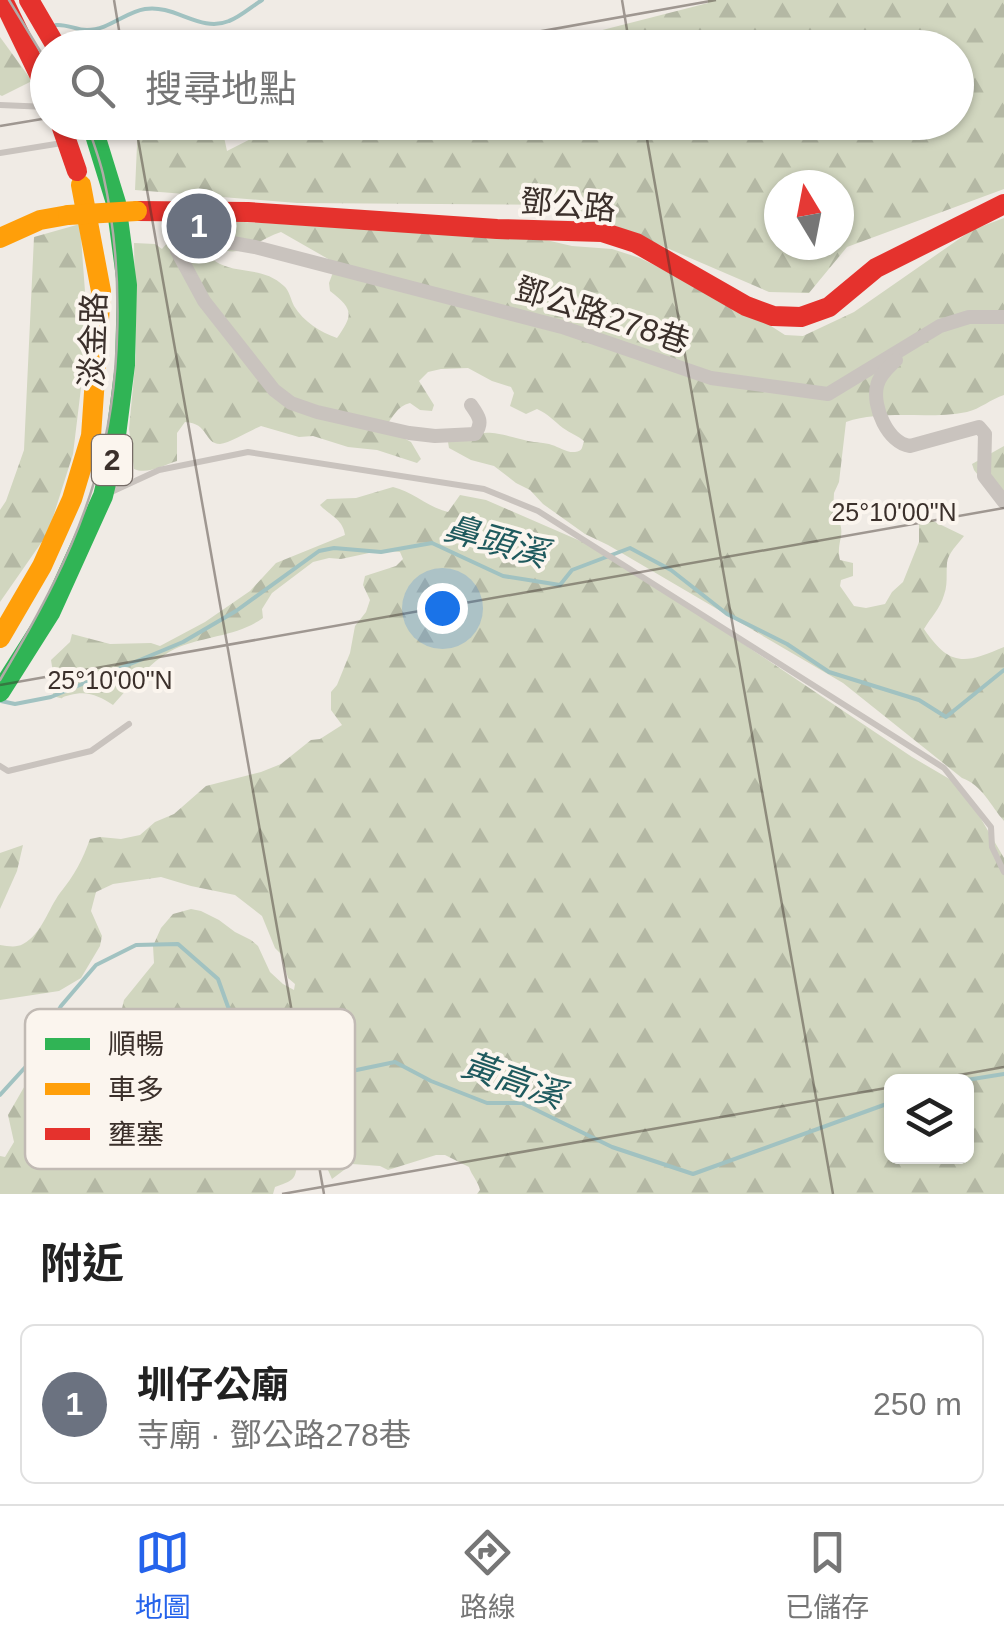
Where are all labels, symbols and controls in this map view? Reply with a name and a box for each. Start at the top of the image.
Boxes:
search box [30,30,974,140]
icon: search [65,58,120,113]
text: 搜尋地點 [145,68,297,110]
north arrow [764,170,854,260]
street label: 鄧公路 [519,183,617,227]
pin: 1 [166,188,232,264]
street label: 鄧公路278巷 [510,270,694,360]
street label: 淡金路 [73,291,113,389]
road number: 2 [92,435,132,485]
text: 25°10'00"N [831,498,957,526]
water label: 鼻頭溪 [440,507,557,575]
your location [417,583,468,634]
text: 25°10'00"N [47,666,173,694]
legend [25,1009,355,1169]
text: 順暢 [108,1029,164,1060]
water label: 黃高溪 [457,1044,574,1117]
text: 車多 [108,1074,164,1105]
map controls [884,1074,974,1164]
button: layers [884,1074,974,1164]
text: 壅塞 [108,1119,164,1150]
text: 附近 [40,1240,124,1287]
text: 圳仔公廟 [137,1364,289,1406]
text: 1 [66,1386,83,1422]
text: 250 m [873,1386,962,1422]
text: 寺廟 · 鄧公路278巷 [137,1417,411,1453]
tab: 地圖 [135,1525,191,1625]
tab: 路線 [460,1525,516,1625]
tab: 已儲存 [785,1525,869,1625]

